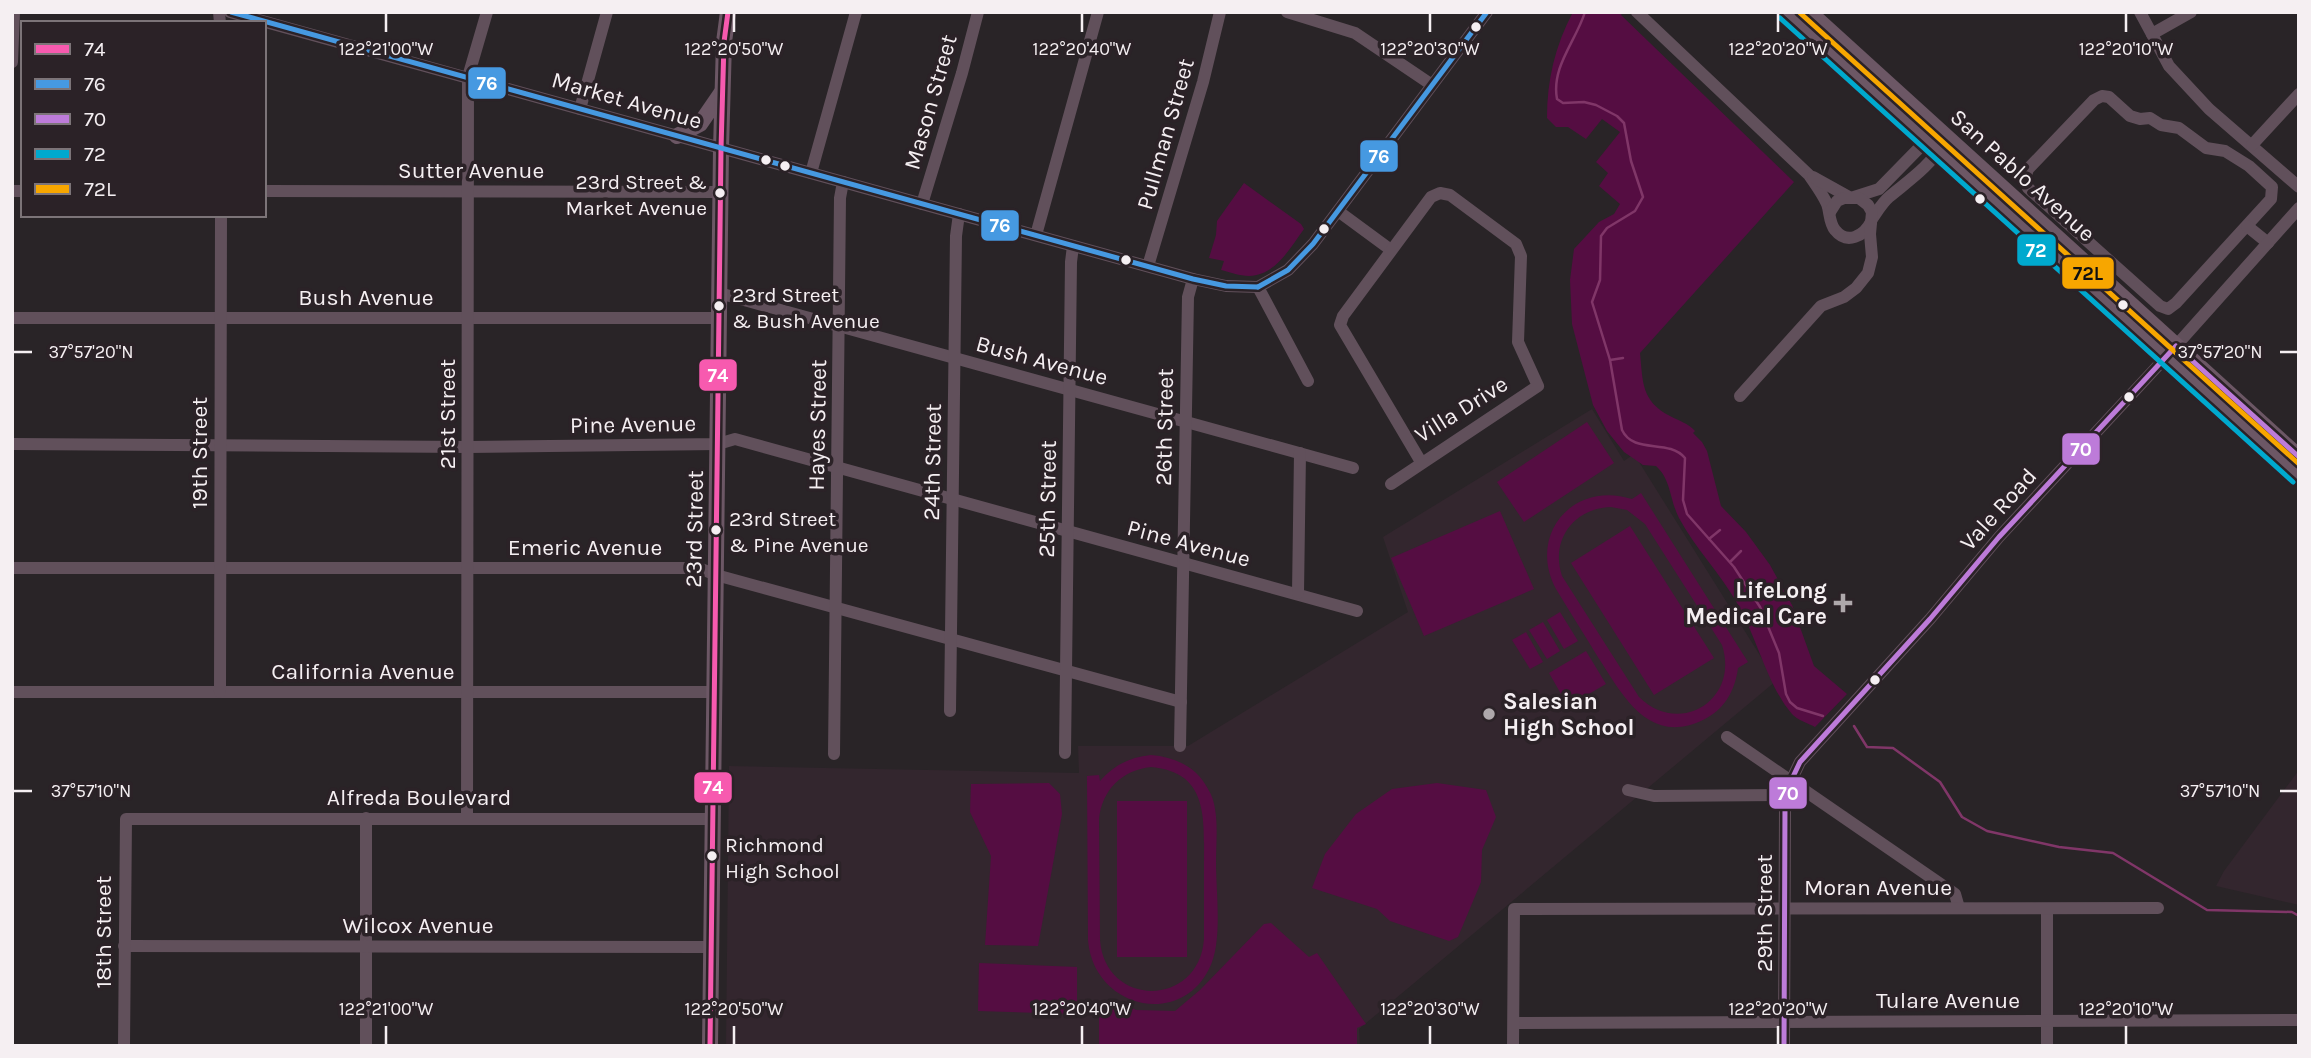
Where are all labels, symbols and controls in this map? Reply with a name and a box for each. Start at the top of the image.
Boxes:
unlabelled marker [1469,20,1483,34]
legend [21,21,266,217]
street label: Mason Street [898,31,963,173]
text: 74 [84,37,106,61]
text: 122°21'00"W [339,38,433,60]
text: 122°20'50"W [685,38,783,60]
text: 122°20'40"W [1033,38,1131,60]
text: 122°20'30"W [1380,38,1480,60]
text: 122°20'20"W [1728,38,1828,60]
text: 122°20'10"W [2079,38,2173,60]
street label: Pullman Street [1131,55,1200,213]
line badge: 76 [467,66,507,100]
street label: Market Avenue [549,66,705,135]
text: 76 [84,72,106,96]
text: 76 [477,73,498,95]
street label: San Pablo Avenue [1945,103,2100,247]
text: 70 [84,107,106,131]
line badge: 76 [1359,139,1399,173]
text: 72 [84,142,106,166]
text: 76 [1369,146,1390,168]
unlabelled marker [759,153,773,167]
street label: Sutter Avenue [398,157,544,184]
unlabelled marker [778,159,792,173]
place label: 23rd Street & Market Avenue [565,170,707,220]
text: 72L [84,177,116,201]
marker: 23rd Street & Market Avenue [713,186,727,200]
unlabelled marker [1973,192,1987,206]
line badge: 76 [980,209,1020,242]
text: 76 [990,215,1011,237]
unlabelled marker [1317,222,1331,236]
line badge: 72 [2016,233,2057,267]
text: 72 [2026,240,2046,262]
unlabelled marker [1119,253,1133,267]
line badge: 72L [2061,256,2115,290]
text: 72L [2073,263,2104,285]
place label: 23rd Street & Bush Avenue [732,283,880,333]
street label: Bush Avenue [298,284,434,311]
unlabelled marker [2116,298,2130,312]
marker: 23rd Street & Bush Avenue [712,299,726,313]
street label: Bush Avenue [973,330,1111,391]
text: 37°57'20"N [48,341,134,363]
text: 37°57'20"N [2177,341,2263,363]
line badge: 74 [698,358,738,392]
street label: 21st Street [434,359,461,469]
street label: Hayes Street [803,359,832,491]
text: 74 [708,365,729,387]
street label: 26th Street [1150,368,1179,486]
street label: Villa Drive [1410,370,1513,449]
unlabelled marker [2122,390,2136,404]
street label: 19th Street [186,397,213,509]
street label: 24th Street [918,403,947,521]
street label: Pine Avenue [570,410,696,439]
line badge: 70 [2061,432,2101,466]
text: 70 [2070,439,2092,461]
street label: 25th Street [1033,440,1062,558]
street label: Vale Road [1954,463,2042,556]
street label: 23rd Street [680,470,709,588]
place label: 23rd Street & Pine Avenue [729,507,869,557]
street label: Pine Avenue [1124,514,1253,573]
marker: 23rd Street & Pine Avenue [709,523,723,537]
street label: Emeric Avenue [508,534,662,561]
place label: LifeLong Medical Care [1685,577,1827,630]
marker: LifeLong Medical Care [1833,593,1853,613]
street label: California Avenue [271,658,455,685]
unlabelled marker [1868,673,1882,687]
place label: Salesian High School [1503,688,1635,741]
marker: Salesian High School [1481,706,1497,722]
line badge: 74 [693,771,733,804]
line badge: 70 [1768,776,1808,810]
text: 74 [703,777,724,799]
text: 37°57'10"N [51,780,131,802]
text: 37°57'10"N [2180,780,2260,802]
text: 70 [1777,783,1799,805]
street label: Alfreda Boulevard [327,784,511,811]
place label: Richmond High School [725,833,840,883]
marker: Richmond High School [705,849,719,863]
street label: 29th Street [1751,854,1778,972]
street label: Moran Avenue [1804,874,1952,901]
street label: 18th Street [90,875,117,988]
street label: Wilcox Avenue [342,912,494,939]
street label: Tulare Avenue [1876,987,2020,1014]
text: 122°21'00"W [339,998,433,1020]
text: 122°20'50"W [685,998,783,1020]
text: 122°20'40"W [1033,998,1131,1020]
text: 122°20'30"W [1380,998,1480,1020]
text: 122°20'20"W [1728,998,1828,1020]
text: 122°20'10"W [2079,998,2173,1020]

